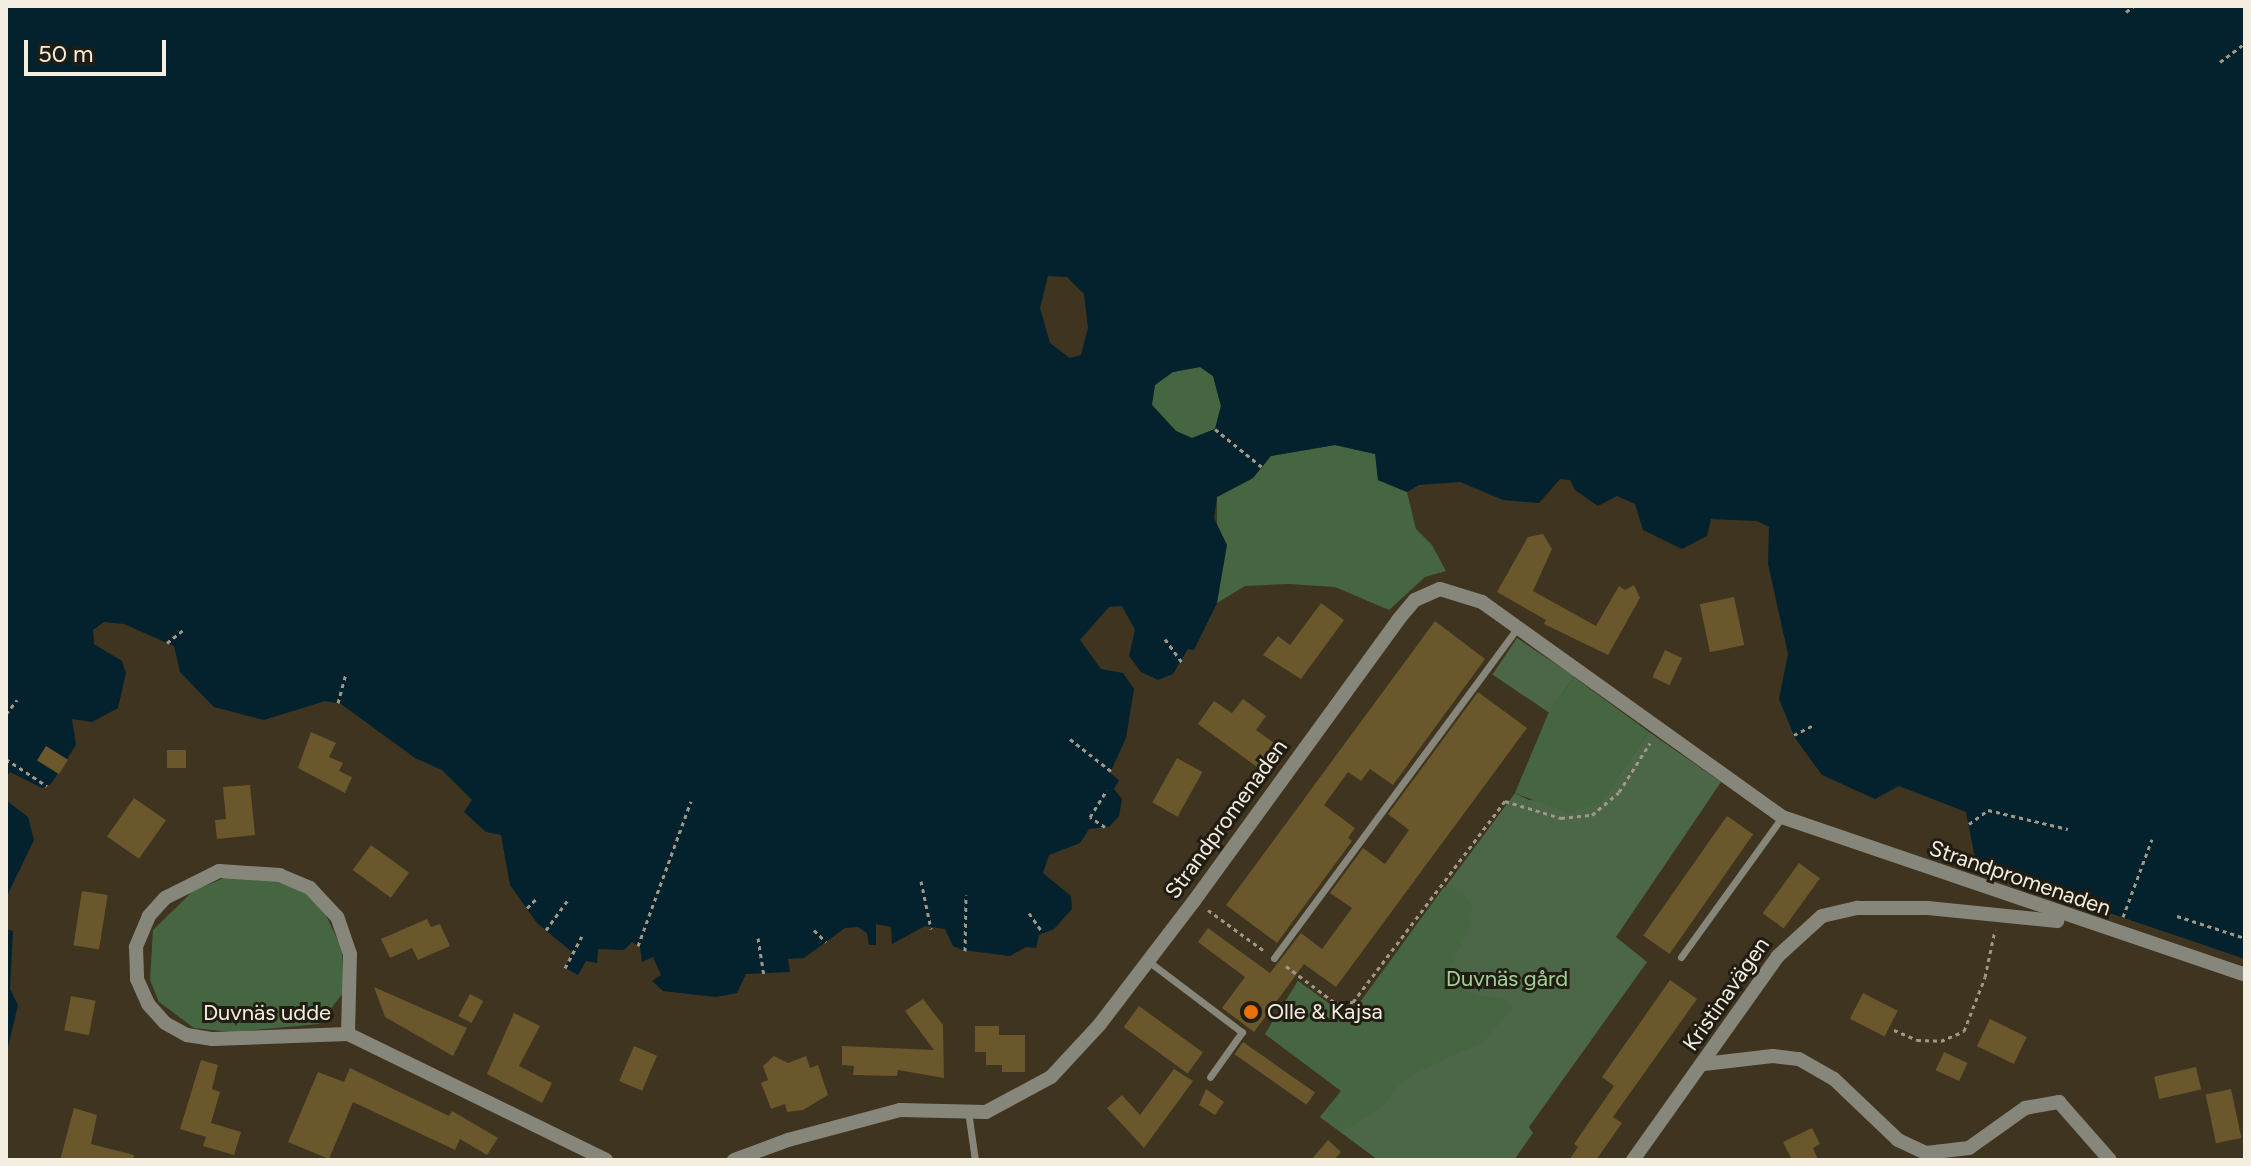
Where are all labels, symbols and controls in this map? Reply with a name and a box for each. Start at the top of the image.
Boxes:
scale bar [28,24,170,74]
text: 50 m [38,39,94,68]
street label: Strandpromenaden [1159,734,1293,904]
street label: Strandpromenaden [1926,835,2114,921]
street label: Kristinavägen [1677,932,1775,1056]
park label: Duvnäs gård [1446,966,1568,992]
place label: Olle & Kajsa [1267,999,1383,1025]
street label: Duvnäs udde [203,1000,331,1026]
marker: Olle & Kajsa [1242,1003,1260,1021]

